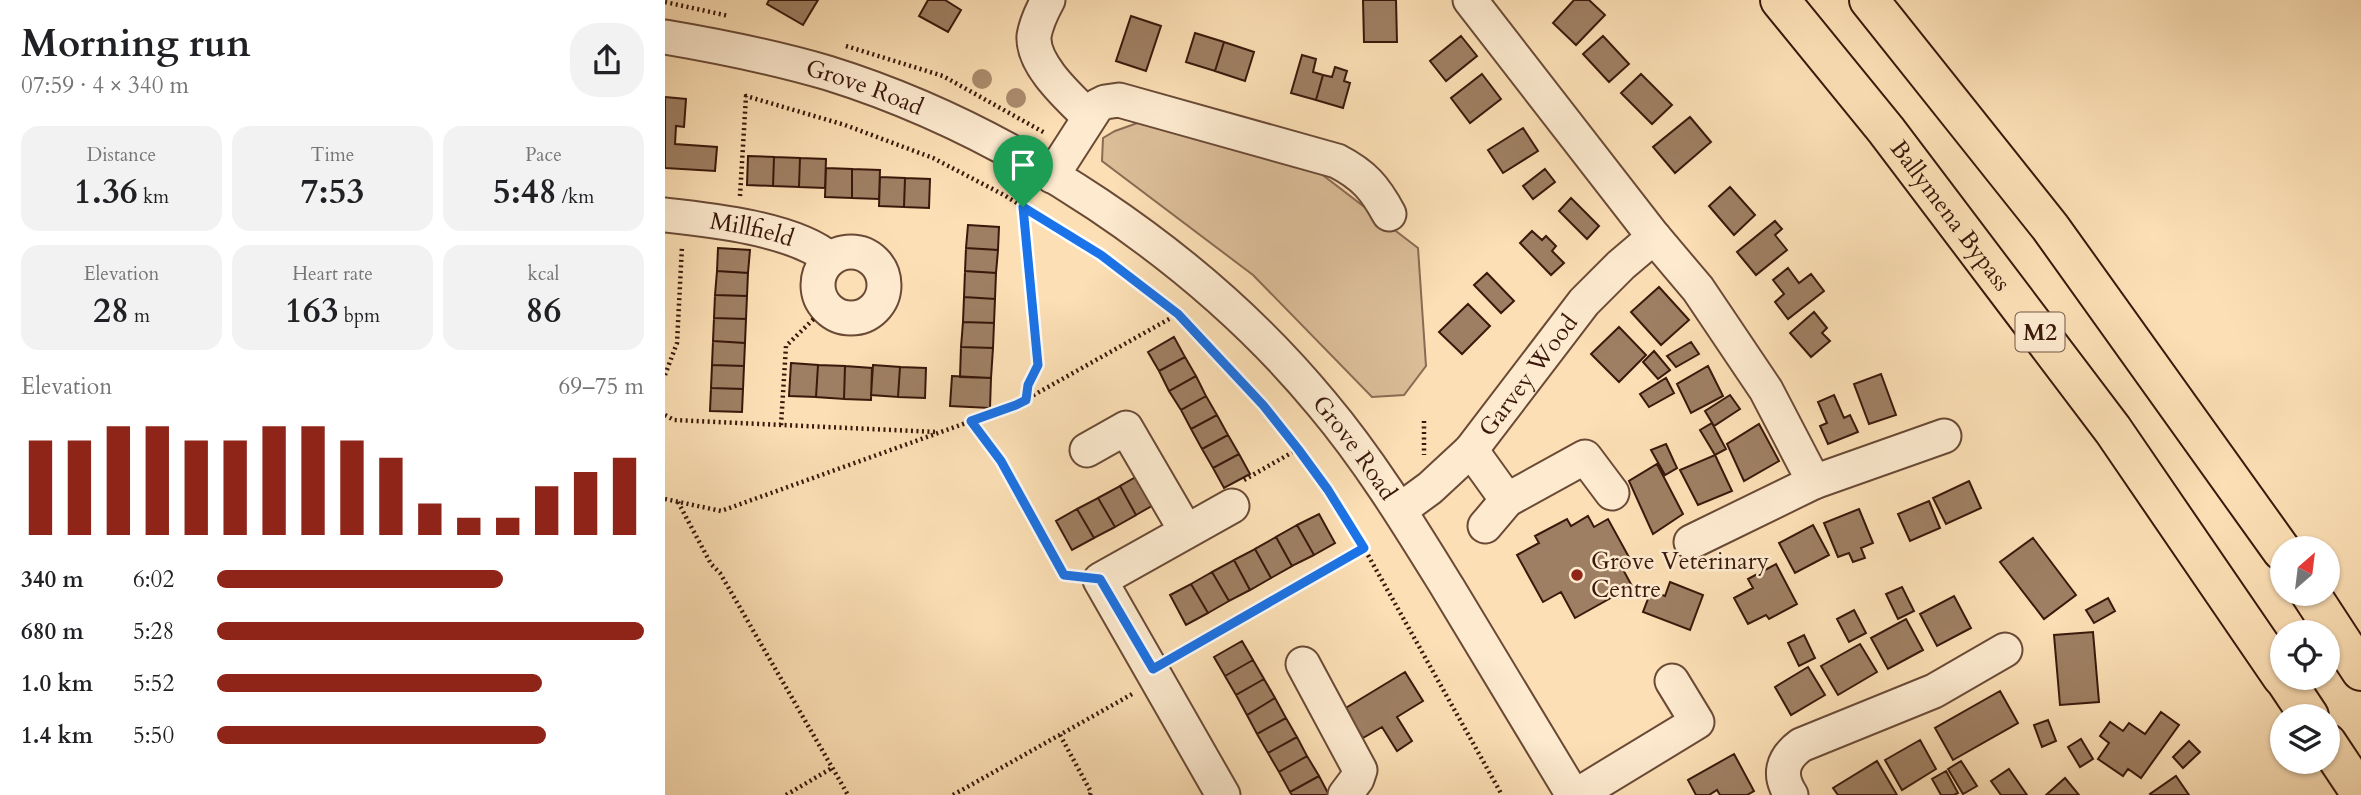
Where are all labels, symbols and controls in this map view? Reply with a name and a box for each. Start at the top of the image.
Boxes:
text: Morning run [21,18,251,70]
button: share [570,23,644,97]
street label: Grove Road [802,51,929,123]
text: 07:59 · 4 × 340 m [21,70,189,101]
street label: Ballymena Bypass [1883,133,2019,298]
pin [993,135,1053,207]
text: Distance [87,142,156,168]
text: Time [311,142,354,168]
text: Pace [525,142,562,168]
icon: arrive [1004,146,1042,184]
text: 1.36 [74,168,138,216]
text: 7:53 [301,168,364,216]
text: 5:48 [493,168,557,216]
text: km [138,184,169,210]
text: /km [557,184,594,210]
street label: Millfield [708,204,799,255]
text: Elevation [84,261,159,287]
text: Heart rate [292,261,373,287]
text: kcal [528,261,559,287]
text: 28 [93,287,129,335]
text: 163 [285,287,339,335]
text: 86 [526,287,561,335]
text: m [129,303,150,329]
text: bpm [339,303,380,329]
street label: Garvey Wood [1471,307,1585,443]
road number: M2 [2015,312,2065,352]
text: Elevation [21,371,112,402]
text: 69–75 m [559,371,644,402]
street label: Grove Road [1305,388,1405,507]
north arrow [2270,536,2340,606]
map controls [2270,536,2340,774]
place label: Grove Veterinary Centre [1591,545,1769,606]
text: 340 m [21,564,84,595]
text: 6:02 [133,564,174,595]
marker: Grove Veterinary Centre [1569,567,1585,583]
text: 680 m [21,616,84,647]
text: 5:28 [133,616,174,647]
button: locate [2270,620,2340,690]
text: 1.0 km [21,668,93,699]
text: 5:52 [133,668,174,699]
button: layers [2270,704,2340,774]
text: 1.4 km [21,720,93,751]
text: 5:50 [133,720,174,751]

